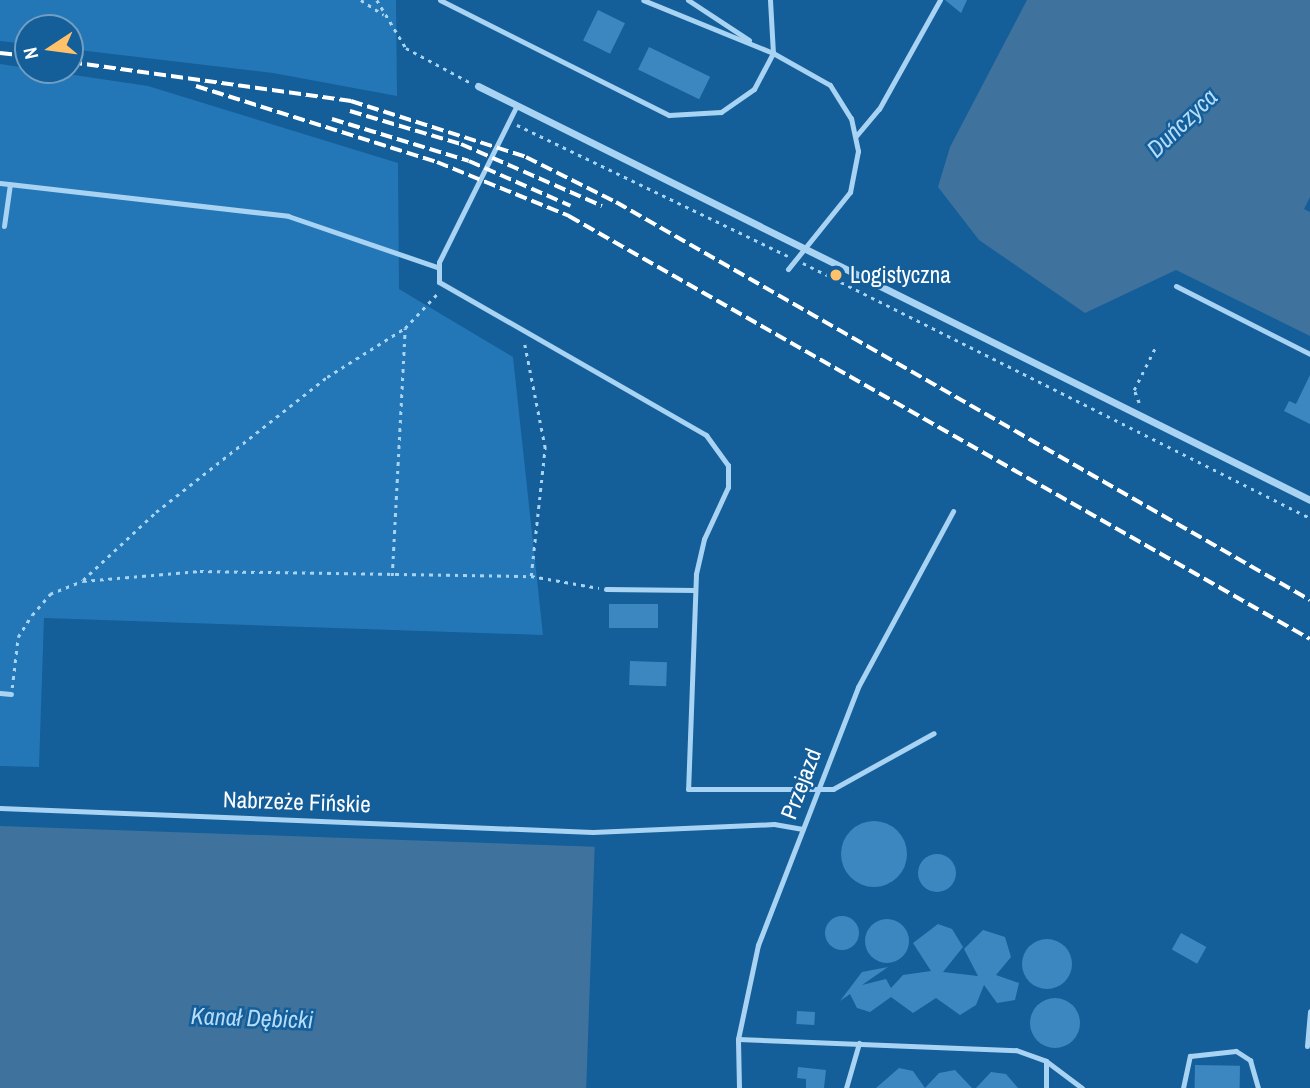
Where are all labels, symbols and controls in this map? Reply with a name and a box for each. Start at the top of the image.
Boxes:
north arrow [14,14,84,84]
text: N [17,45,44,62]
water label: Duńczyca [1141,83,1223,163]
place label: Logistyczna [850,261,951,289]
marker: Logistyczna [828,267,844,283]
street label: Przejazd [775,745,827,823]
street label: Nabrzeże Fińskie [223,786,371,818]
water label: Kanał Dębicki [190,1001,314,1035]

